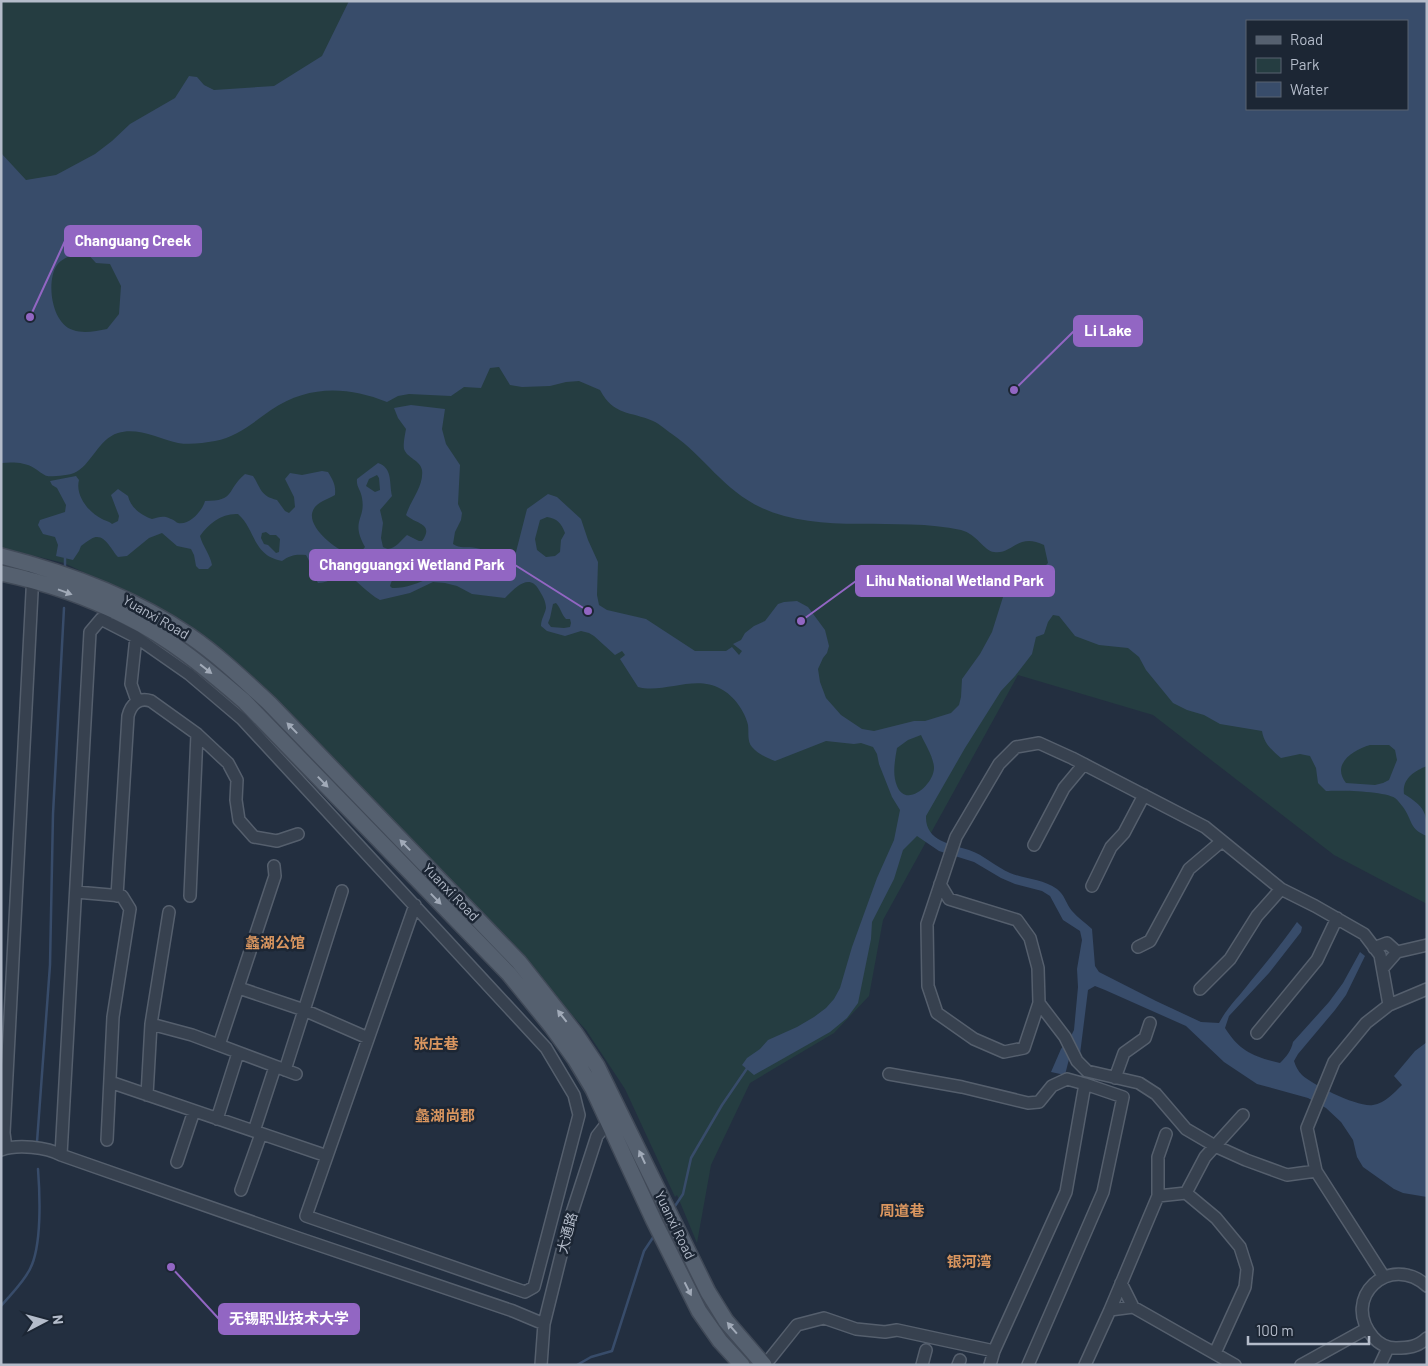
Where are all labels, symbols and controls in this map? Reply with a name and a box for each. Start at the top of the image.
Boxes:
legend [1246,20,1408,110]
text: Road [1290,30,1323,48]
text: Park [1290,55,1320,73]
text: Water [1290,80,1329,98]
callout: Changuang Creek [65,226,201,256]
text: Changuang Creek [75,231,191,249]
callout: Li Lake [1074,316,1142,346]
text: Li Lake [1084,321,1132,339]
callout: Changguangxi Wetland Park [310,550,515,580]
text: Changguangxi Wetland Park [319,555,505,573]
callout: Lihu National Wetland Park [856,566,1054,596]
text: Lihu National Wetland Park [866,571,1044,589]
one-way arrow [57,589,72,596]
street label: Yuanxi Road [120,591,192,642]
one-way arrow [200,664,213,675]
one-way arrow [286,722,298,734]
one-way arrow [317,776,329,788]
one-way arrow [399,839,411,851]
street label: Yuanxi Road [420,859,483,924]
one-way arrow [430,893,442,905]
district label: 蠡湖公馆 [245,933,305,951]
one-way arrow [557,1009,567,1023]
district label: 张庄巷 [413,1034,459,1052]
district label: 蠡湖尚郡 [415,1106,475,1124]
one-way arrow [637,1150,645,1164]
street label: Yuanxi Road [652,1188,699,1262]
district label: 周道巷 [879,1201,925,1219]
street label: 大通路 [553,1210,580,1255]
district label: 银河湾 [946,1252,992,1270]
one-way arrow [684,1282,692,1296]
north arrow [20,1296,70,1346]
callout: 无锡职业技术大学 [219,1304,359,1334]
text: 无锡职业技术大学 [229,1309,349,1327]
text: N [49,1314,67,1325]
scale bar [1248,1314,1369,1346]
one-way arrow [727,1321,738,1334]
text: 100 m [1256,1321,1294,1339]

